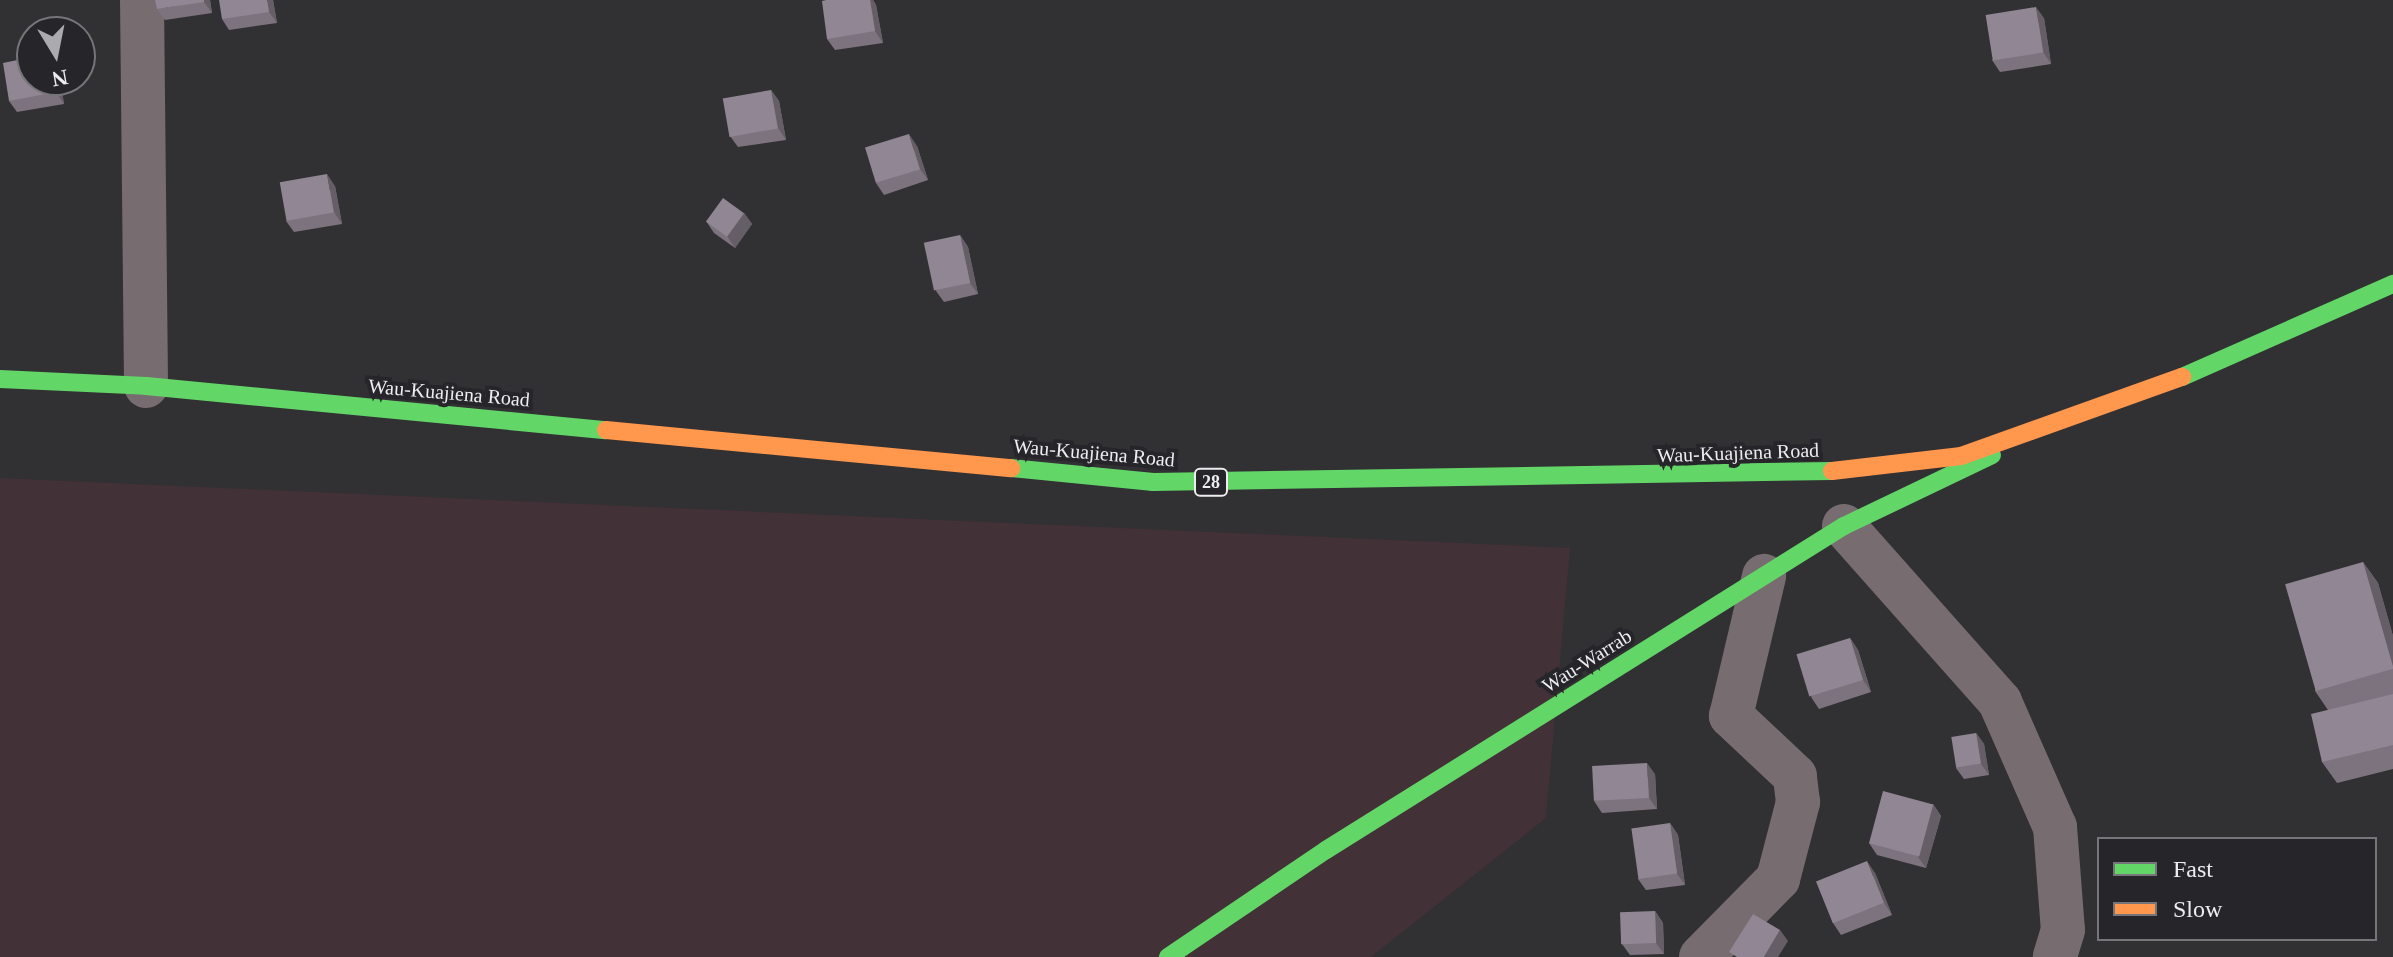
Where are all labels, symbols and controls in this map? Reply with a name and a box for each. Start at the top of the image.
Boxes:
north arrow [16,16,96,96]
text: N [50,64,70,92]
street label: Wau-Kuajiena Road [367,374,531,412]
street label: Wau-Kuajiena Road [1012,434,1176,472]
street label: Wau-Kuajiena Road [1657,438,1819,468]
road number: 28 [1193,468,1229,496]
street label: Wau-Warrab [1538,624,1636,698]
legend [2097,837,2377,941]
text: Fast [2173,856,2213,882]
text: Slow [2173,896,2222,922]

